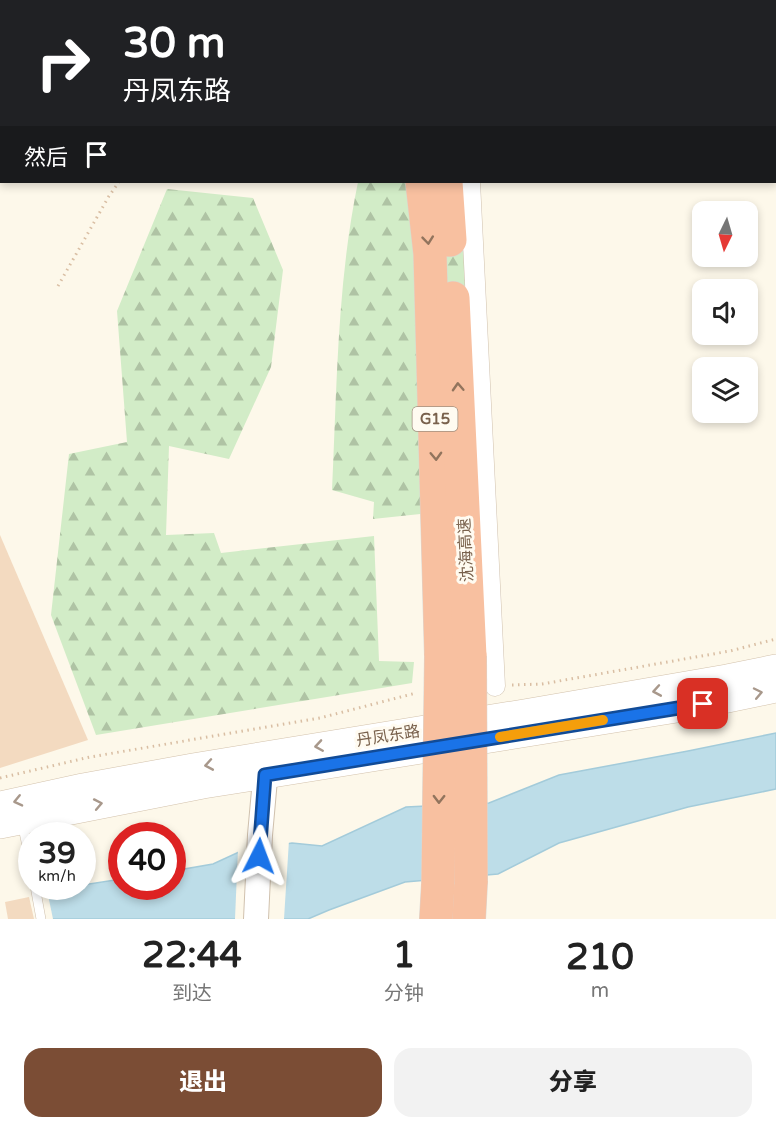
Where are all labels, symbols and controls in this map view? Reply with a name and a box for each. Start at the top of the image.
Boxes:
text: 30 m [123,18,225,69]
icon: right [24,24,102,102]
text: 丹凤东路 [123,75,231,108]
icon: arrive [80,138,113,171]
text: 然后 [24,145,68,171]
north arrow [692,201,758,267]
map controls [692,201,758,423]
one-way arrow [421,235,434,244]
button: sound [692,279,758,345]
button: layers [692,357,758,423]
one-way arrow [451,383,464,392]
road number: G15 [412,407,458,431]
one-way arrow [429,451,442,460]
street label: 沈海高速 [454,517,478,582]
pin [677,678,728,729]
one-way arrow [652,684,661,696]
icon: arrive [686,687,719,720]
one-way arrow [752,687,762,700]
street label: 丹凤东路 [355,721,421,751]
one-way arrow [315,739,325,752]
one-way arrow [205,758,214,770]
one-way arrow [13,793,23,806]
one-way arrow [433,794,445,803]
one-way arrow [93,798,103,811]
speed limit sign: 40 [108,822,186,900]
position arrow [227,824,291,888]
text: 39 [38,835,76,872]
text: km/h [38,867,76,885]
text: 22:44 [142,934,242,977]
text: 1 [393,934,415,977]
text: 210 [566,936,634,979]
text: m [591,979,609,1003]
text: 到达 [172,982,212,1006]
text: 分钟 [384,982,424,1006]
button: 退出 [24,1048,382,1117]
button: 分享 [394,1048,752,1117]

